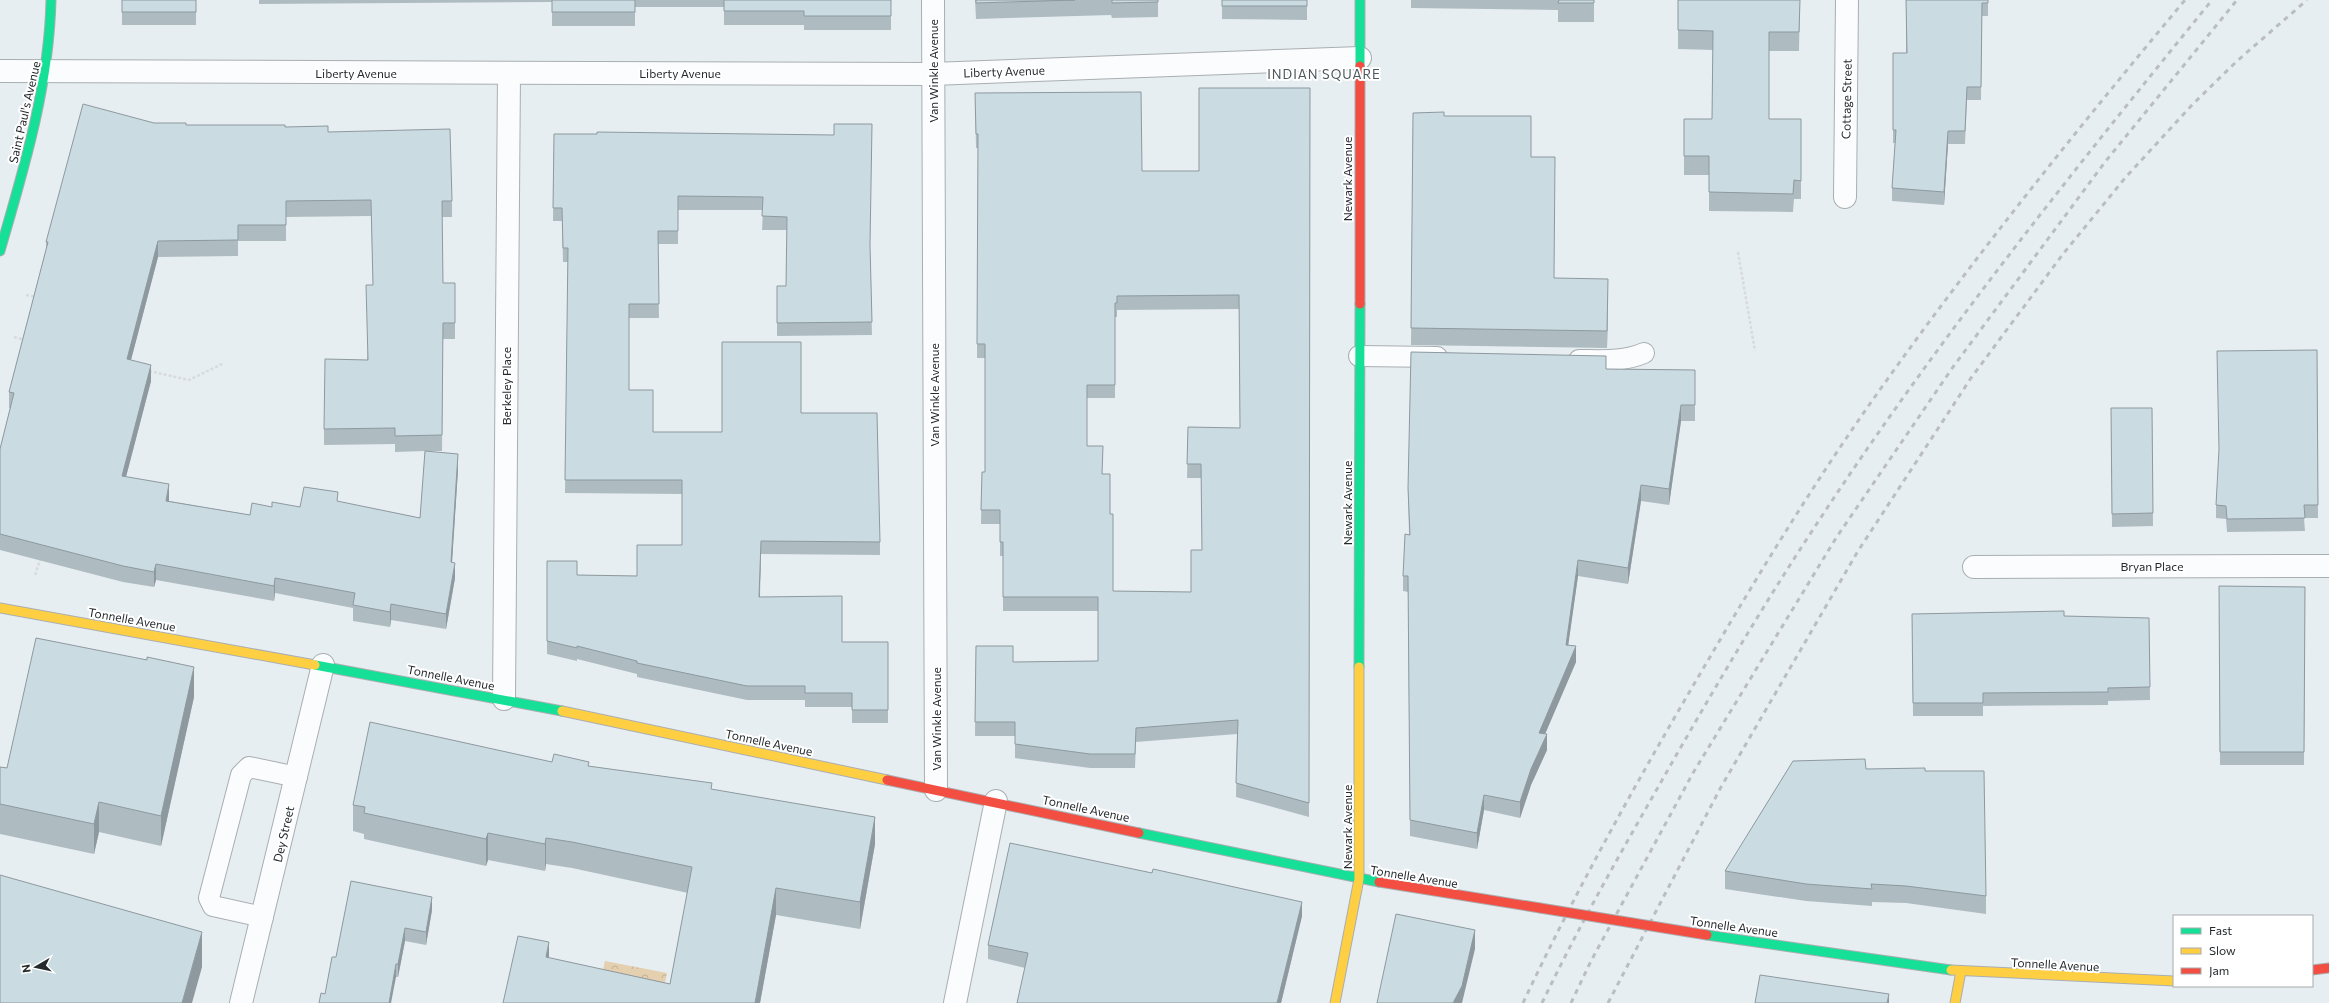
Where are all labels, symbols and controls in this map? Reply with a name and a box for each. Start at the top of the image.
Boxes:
street label: Van Winkle Avenue [926,19,940,123]
street label: Cottage Street [1838,59,1854,139]
street label: Saint Paul's Avenue [5,60,43,164]
street label: Liberty Avenue [963,63,1045,79]
street label: Liberty Avenue [315,66,397,80]
street label: Liberty Avenue [639,66,721,80]
district label: INDIAN SQUARE [1267,66,1381,82]
street label: Newark Avenue [1340,137,1354,221]
street label: Van Winkle Avenue [927,343,941,447]
street label: Berkeley Place [499,347,513,425]
street label: Newark Avenue [1340,461,1354,545]
street label: Bryan Place [2120,559,2184,573]
street label: Tonnelle Avenue [87,604,177,634]
street label: Tonnelle Avenue [406,662,496,692]
street label: Van Winkle Avenue [929,667,943,771]
street label: Tonnelle Avenue [724,726,814,758]
street label: Newark Avenue [1340,785,1354,869]
street label: Tonnelle Avenue [1041,792,1131,824]
street label: Dey Street [270,804,296,864]
street label: Tonnelle Avenue [1369,862,1459,890]
street label: Tonnelle Avenue [1689,913,1779,939]
legend [2173,915,2313,987]
text: Fast [2209,923,2232,937]
text: Slow [2209,943,2236,957]
north arrow [16,947,56,987]
street label: Tonnelle Avenue [2010,955,2100,973]
text: Jam [2209,963,2229,978]
text: N [19,964,33,974]

